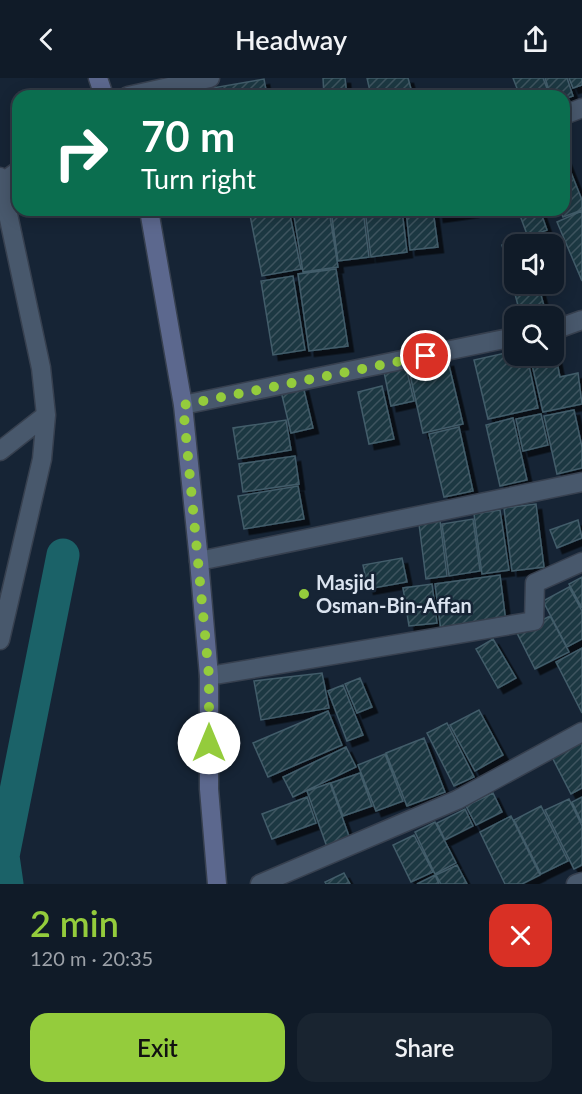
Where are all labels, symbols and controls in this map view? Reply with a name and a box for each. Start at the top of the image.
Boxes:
icon: back [30,23,63,56]
text: Headway [235,23,347,56]
icon: share [519,23,552,56]
text: 70 m [141,111,235,161]
icon: right [42,114,120,192]
text: Turn right [141,162,256,195]
map controls [504,234,564,366]
button: sound [504,234,564,294]
button: search [504,306,564,366]
pin [400,330,451,381]
icon: arrive [409,339,442,372]
place label: Masjid Osman-Bin-Affan [316,570,472,617]
marker: Masjid Osman-Bin-Affan [297,587,311,601]
position arrow [177,711,241,775]
text: 2 min [30,901,119,945]
button: close [489,904,552,967]
text: 120 m · 20:35 [30,946,153,970]
button: Exit [30,1013,285,1082]
button: Share [297,1013,552,1082]

